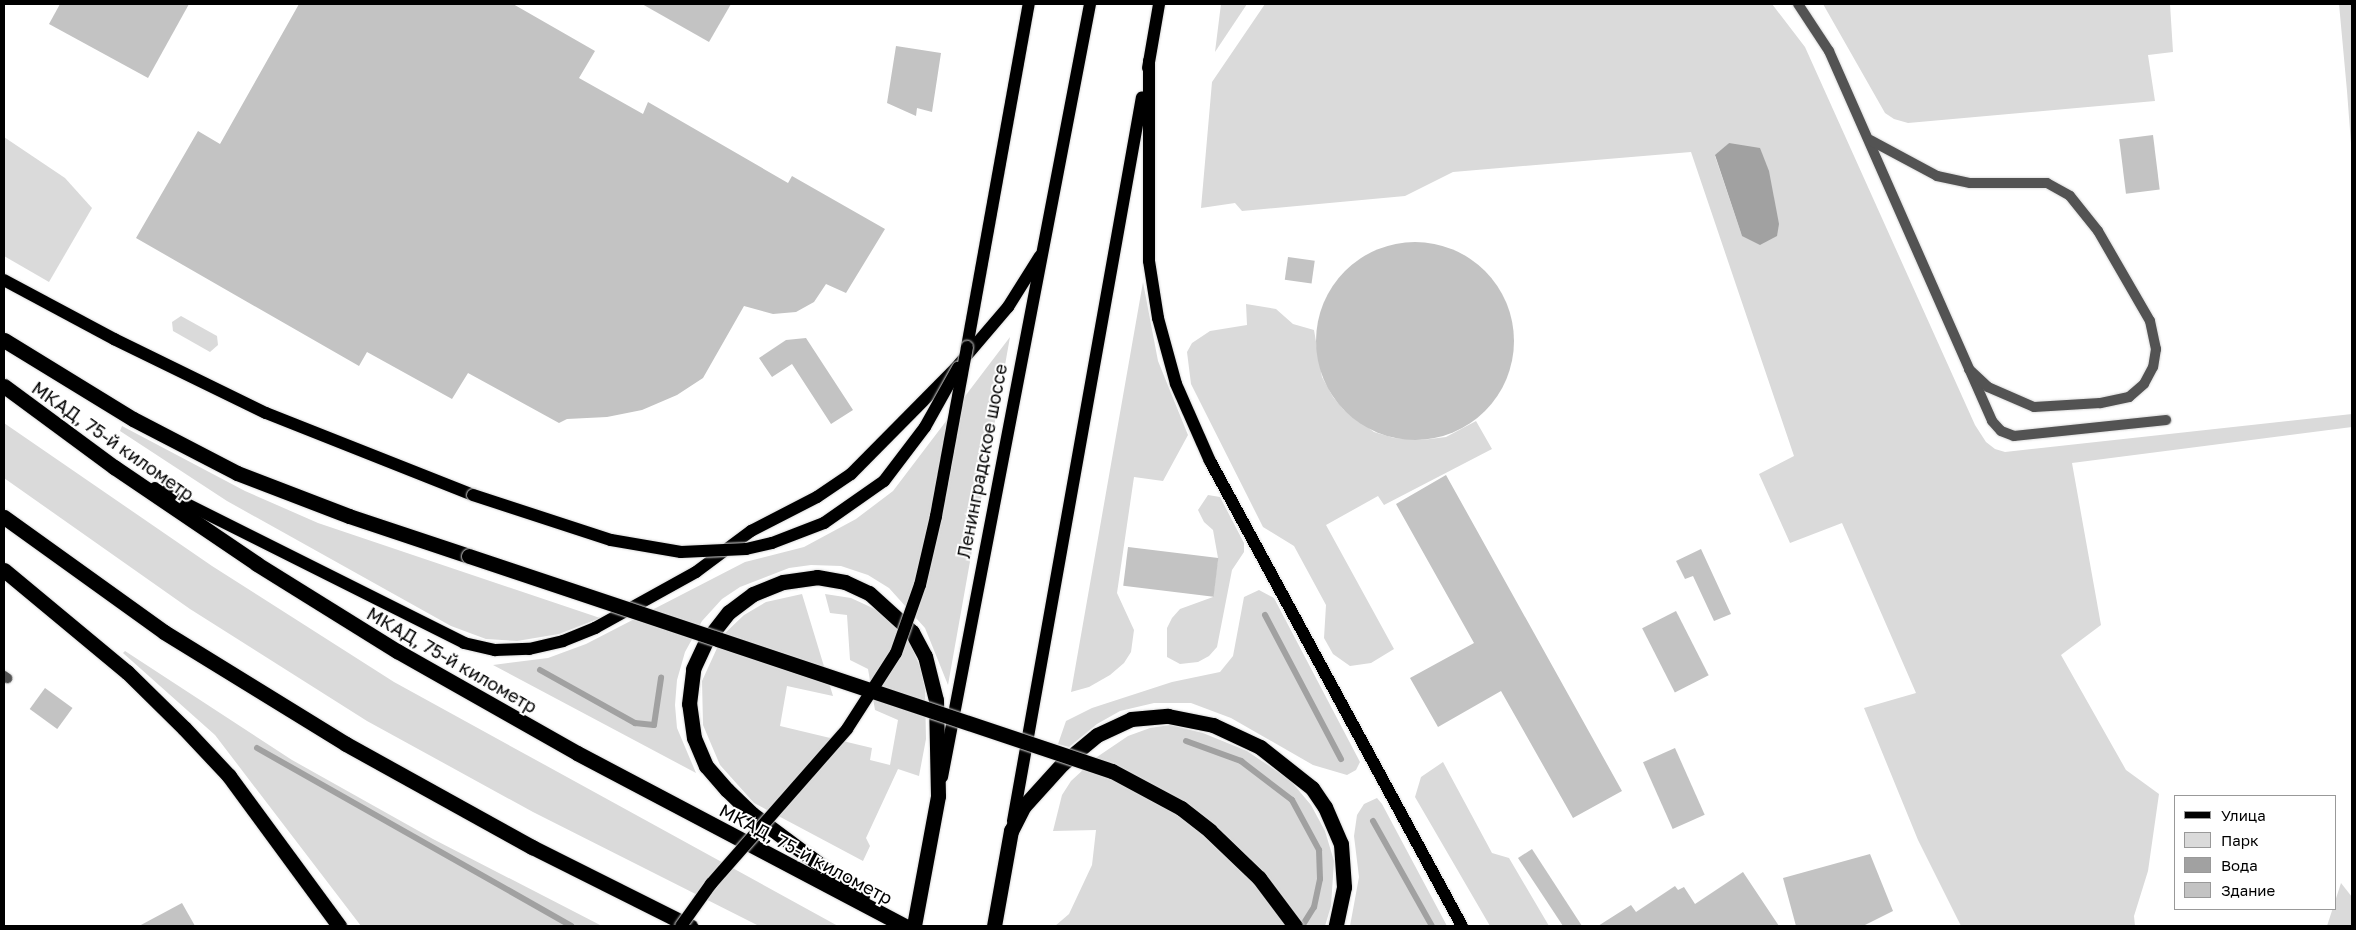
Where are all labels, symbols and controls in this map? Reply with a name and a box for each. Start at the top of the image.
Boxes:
street label: Ленинградское шоссе [953,362,1011,560]
street label: МКАД, 75-й километр [28,377,198,505]
street label: МКАД, 75-й километр [363,602,541,718]
legend [2174,795,2336,910]
street label: МКАД, 75-й километр [716,799,896,909]
text: Улица [2221,806,2266,824]
text: Парк [2221,831,2259,849]
text: Вода [2221,856,2258,874]
text: Здание [2221,881,2275,899]

